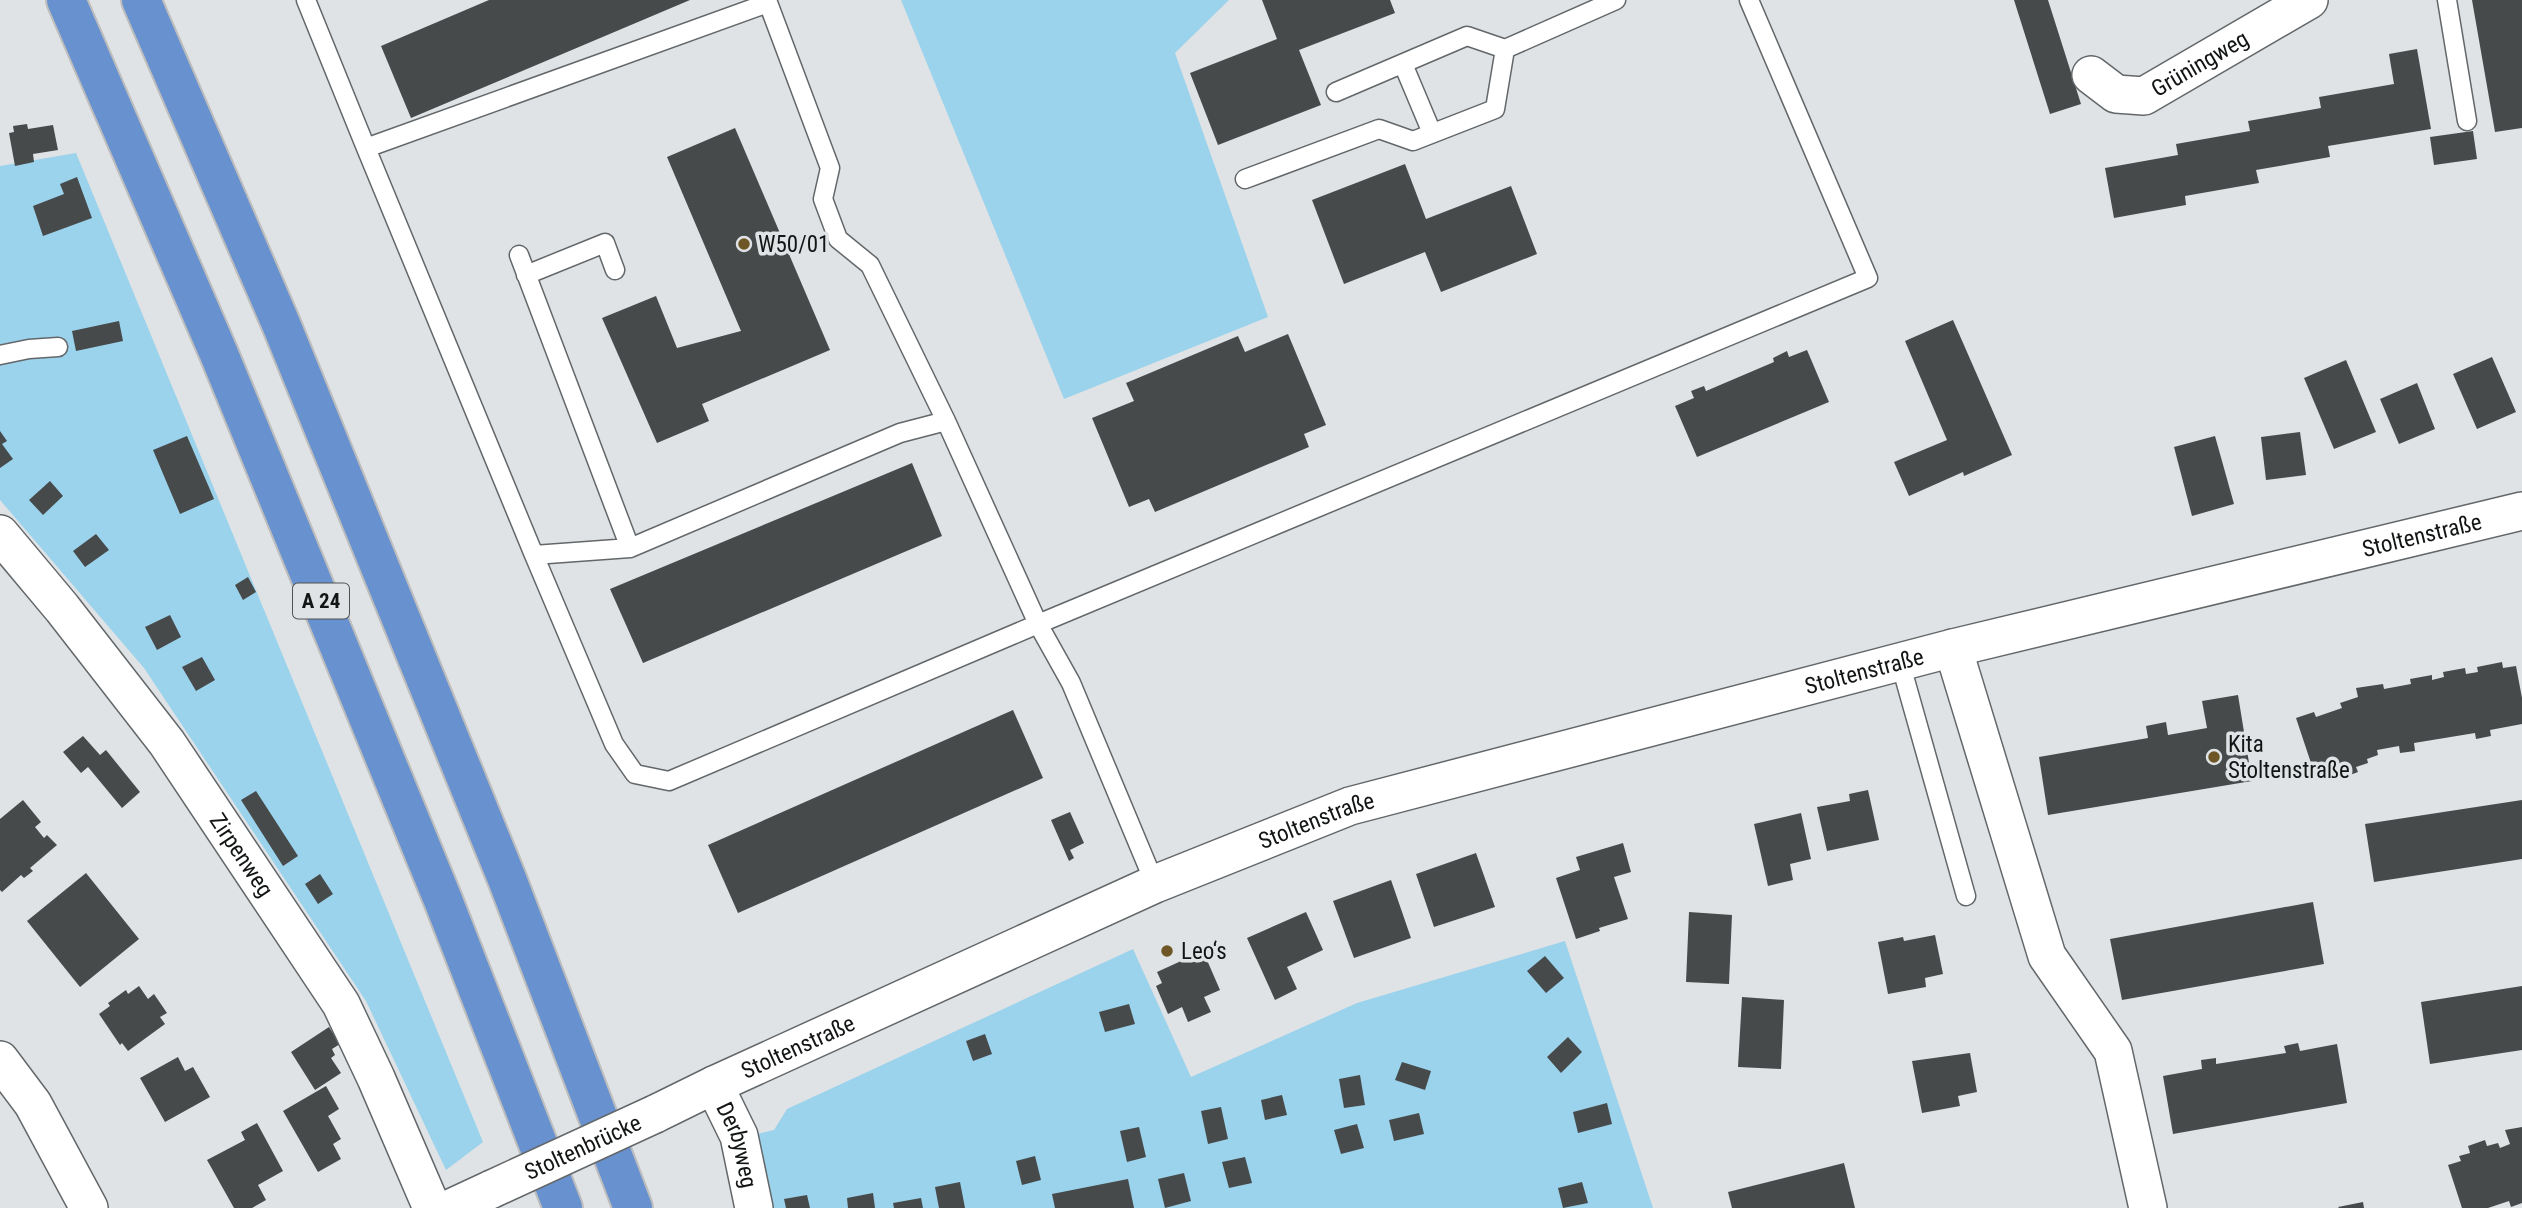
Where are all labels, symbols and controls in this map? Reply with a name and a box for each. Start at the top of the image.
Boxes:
street label: Grüningweg [2146,25,2253,102]
place label: W50/01 [758,231,829,258]
marker: W50/01 [736,236,752,252]
street label: Stoltenstraße [2359,508,2484,562]
road number: A 24 [293,584,349,618]
street label: Stoltenstraße [1802,643,1927,700]
place label: Kita Stoltenstraße [2228,731,2350,784]
marker: Kita Stoltenstraße [2206,749,2222,765]
street label: Stoltenstraße [1255,787,1377,855]
street label: Zirpenweg [204,808,279,902]
place label: Leo‘s [1181,938,1227,965]
marker: Leo‘s [1159,943,1175,959]
street label: Stoltenstraße [737,1009,859,1084]
street label: Derbyweg [711,1098,763,1190]
street label: Stoltenbrücke [520,1109,645,1186]

